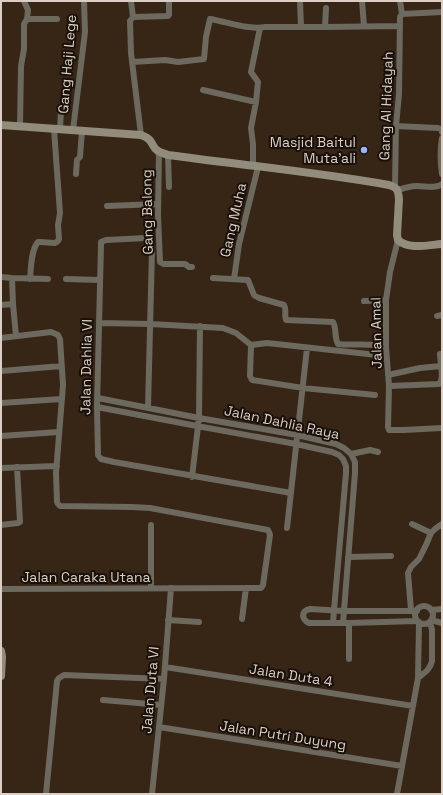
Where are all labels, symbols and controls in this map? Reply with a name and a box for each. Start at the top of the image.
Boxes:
street label: Gang Haji Lege [54,14,80,114]
street label: Gang Al Hidayah [375,51,397,161]
place label: Masjid Baitul Muta'ali [270,133,356,167]
marker: Masjid Baitul Muta'ali [359,145,369,155]
street label: Gang Balong [137,169,157,255]
street label: Gang Muha [216,181,250,259]
street label: Jalan Amal [366,297,386,369]
street label: Jalan Dahlia VI [76,319,96,415]
street label: Jalan Dahlia Raya [223,401,341,443]
street label: Jalan Caraka Utana [21,568,151,586]
street label: Jalan Duta VI [137,646,163,734]
street label: Jalan Duta 4 [248,660,334,691]
street label: Jalan Putri Duyung [218,716,348,754]

